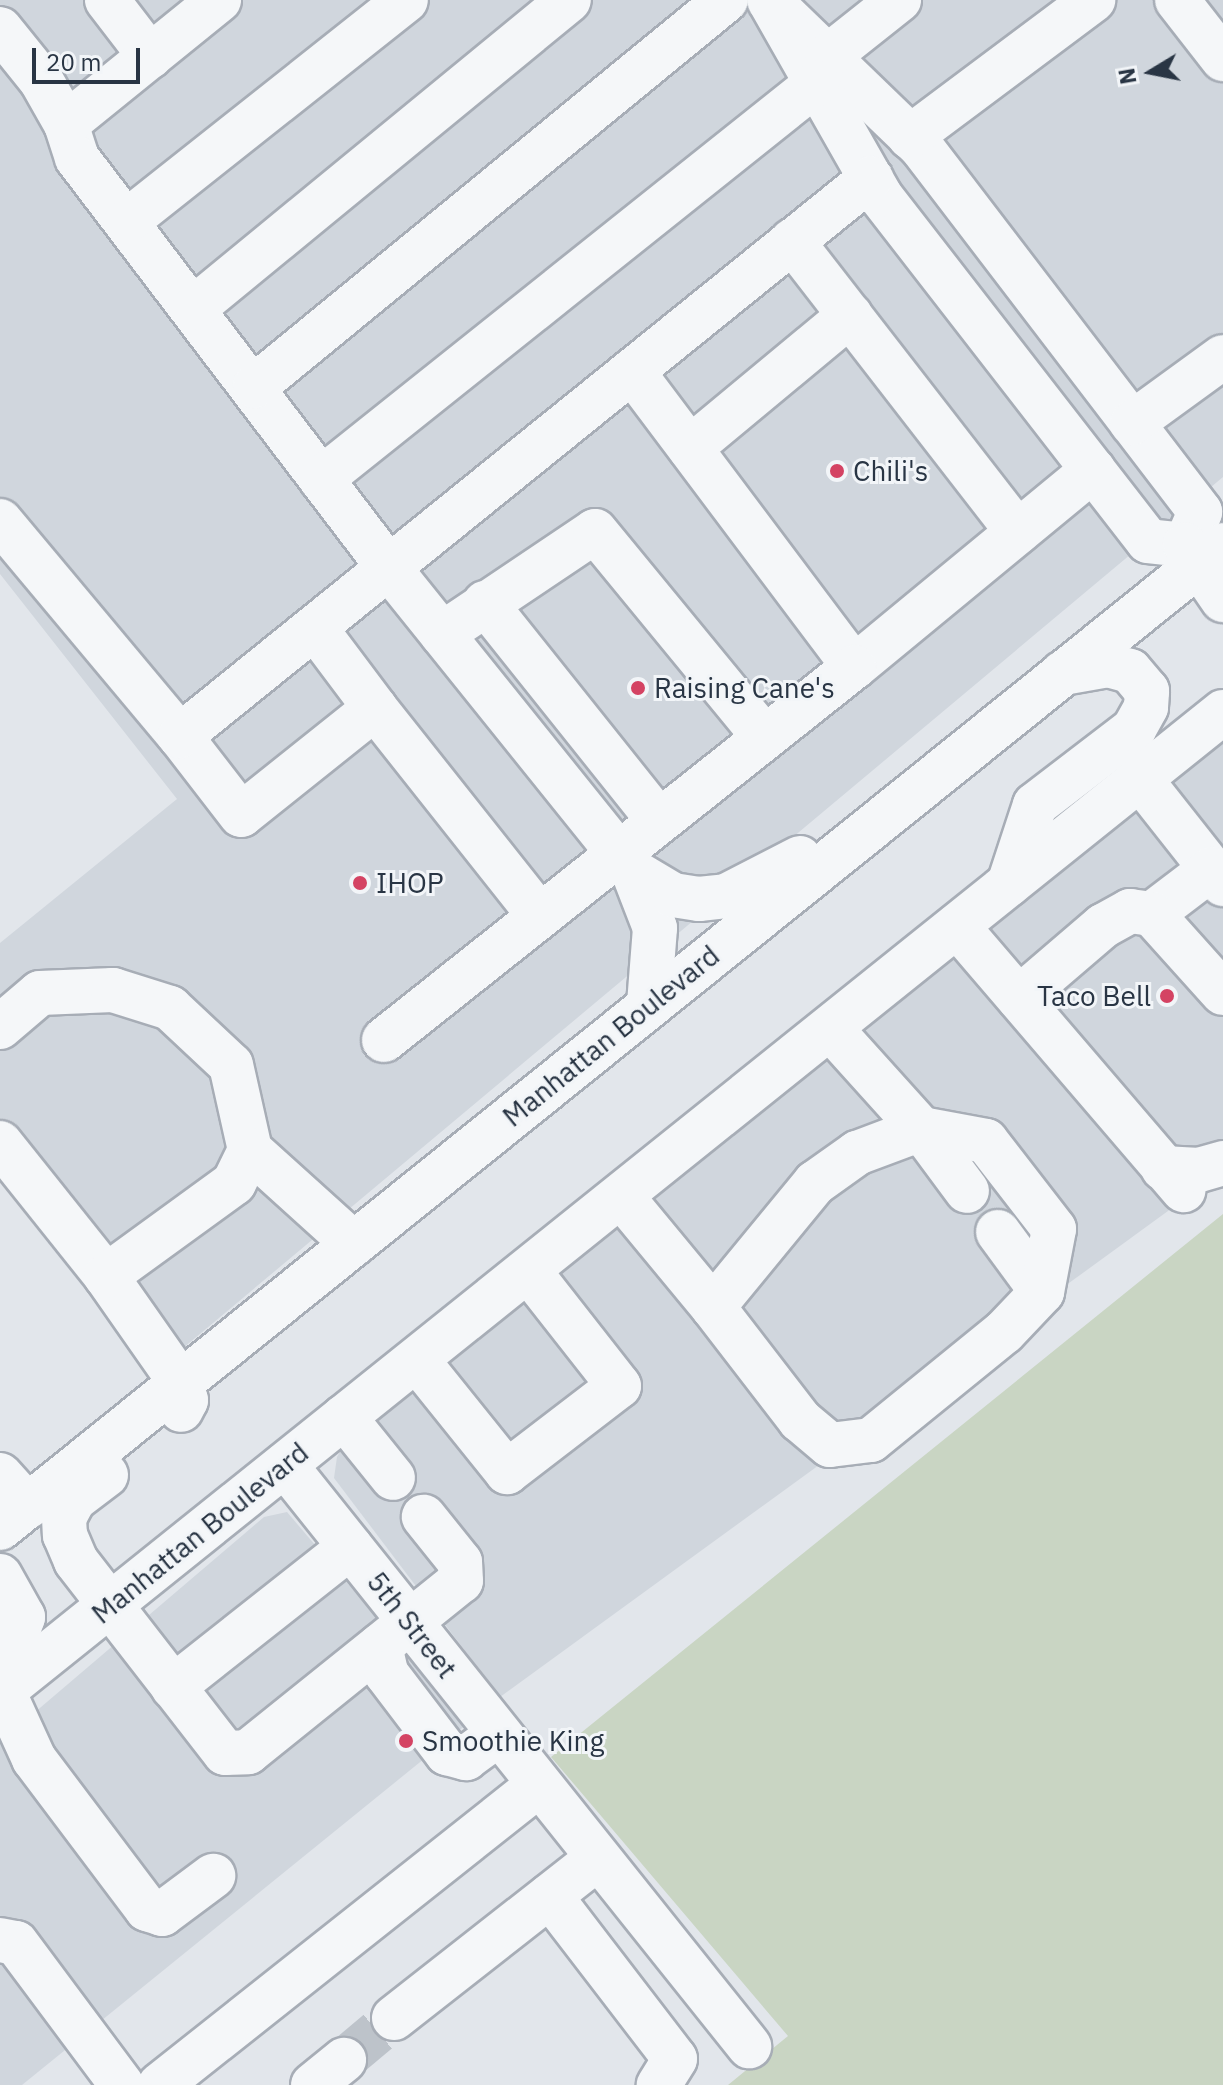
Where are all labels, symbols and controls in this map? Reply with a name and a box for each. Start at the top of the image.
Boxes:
scale bar [36,32,144,82]
north arrow [1111,32,1191,112]
text: 20 m [46,46,101,78]
text: N [1111,66,1143,87]
place label: Chili's [853,454,928,488]
marker: Chili's [828,462,846,480]
place label: Raising Cane's [654,671,835,705]
marker: Raising Cane's [629,679,647,697]
place label: IHOP [376,866,444,900]
marker: IHOP [351,874,369,892]
street label: Manhattan Boulevard [496,938,726,1134]
place label: Taco Bell [1037,979,1151,1013]
marker: Taco Bell [1158,987,1176,1005]
street label: Manhattan Boulevard [85,1435,315,1631]
street label: 5th Street [360,1565,464,1685]
place label: Smoothie King [422,1724,604,1758]
marker: Smoothie King [397,1732,415,1750]

